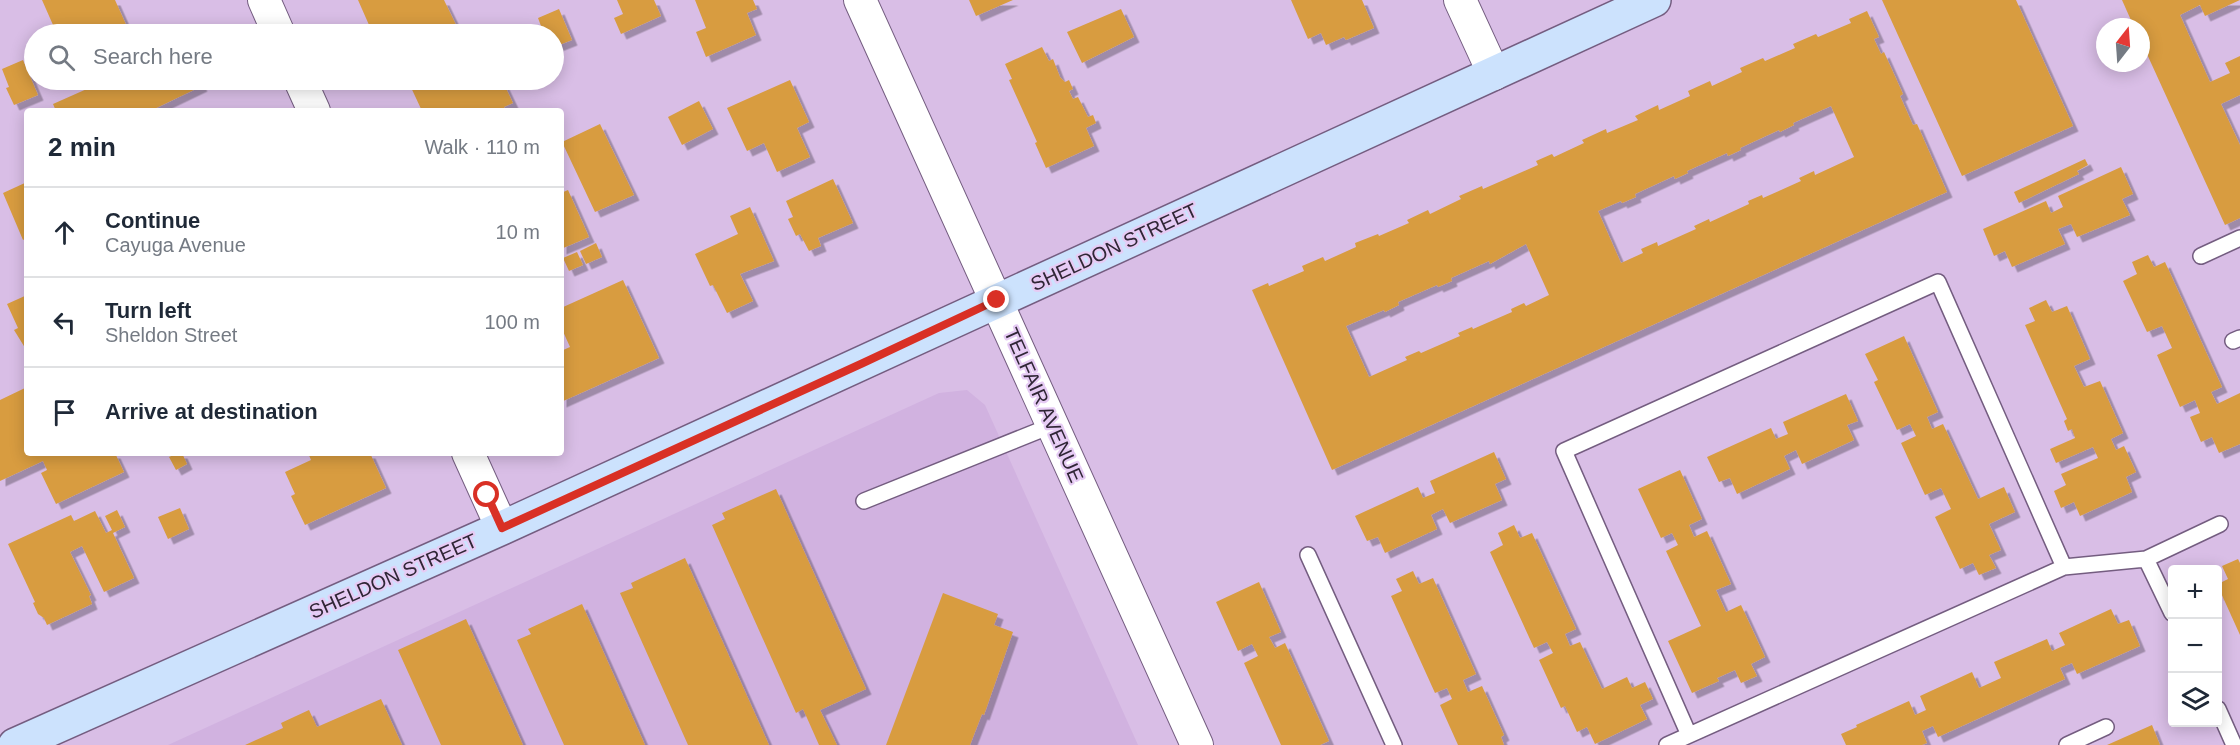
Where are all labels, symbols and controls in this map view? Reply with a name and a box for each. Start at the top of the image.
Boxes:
north arrow [2096,18,2150,72]
search box [24,24,564,90]
icon: search [45,41,78,74]
text: Search here [93,44,213,69]
text: 2 min [48,132,116,162]
text: Walk · 110 m [424,136,540,158]
street label: SHELDON STREET [1027,199,1201,295]
text: Continue [105,208,200,233]
icon: ahead [48,216,81,249]
text: 10 m [496,221,540,243]
text: Cayuga Avenue [105,234,246,256]
route end [983,286,1009,312]
text: Turn left [105,298,191,323]
icon: left [48,306,81,339]
text: 100 m [484,311,540,333]
text: Sheldon Street [105,324,237,346]
street label: TELFAIR AVENUE [1000,325,1088,485]
icon: arrive [48,396,81,429]
text: Arrive at destination [105,399,318,424]
route start [473,481,499,507]
street label: SHELDON STREET [306,529,480,623]
map controls [2168,565,2222,727]
button: + [2168,565,2222,619]
button: − [2168,619,2222,673]
button: layers [2168,673,2222,727]

